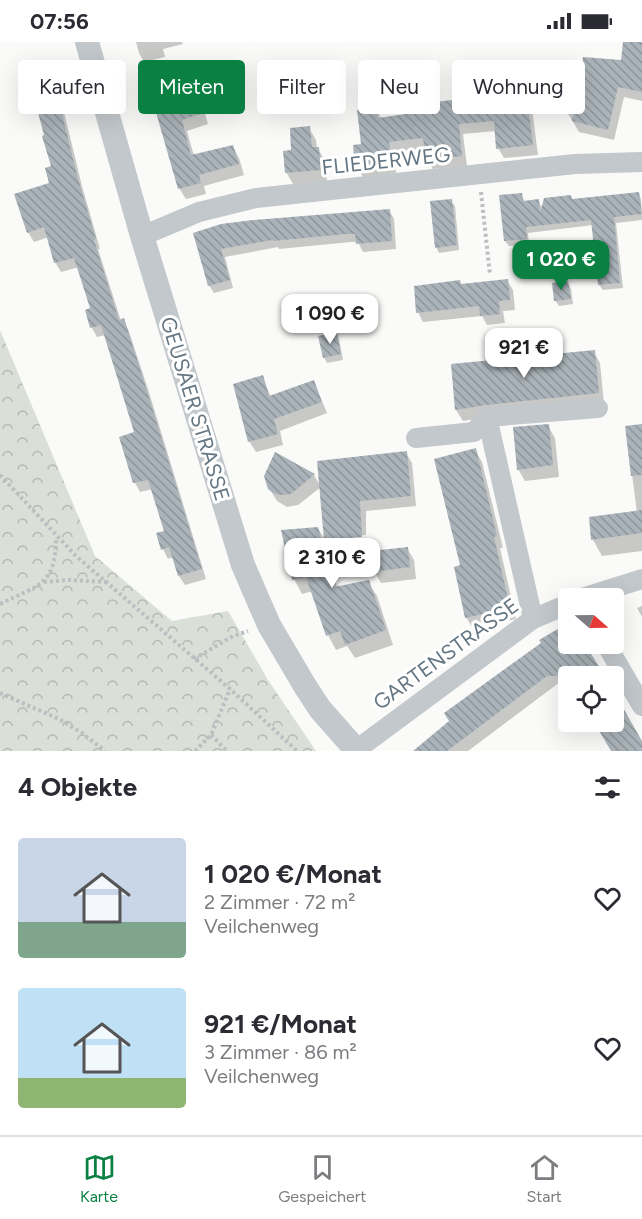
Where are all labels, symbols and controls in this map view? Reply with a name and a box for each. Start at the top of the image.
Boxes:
text: 07:56 [30,8,89,35]
chip: Kaufen [18,60,126,114]
chip: Mieten [138,60,245,114]
chip: Filter [257,60,346,114]
chip: Neu [358,60,440,114]
chip: Wohnung [452,60,585,114]
street label: FLIEDERWEG [320,141,451,180]
pin: 1 020 € [506,240,616,291]
text: 1 020 € [526,247,596,271]
pin: 1 090 € [275,294,385,345]
text: 1 090 € [295,301,365,325]
street label: GEUSAER STRASSE [156,314,235,504]
pin: 921 € [482,328,566,379]
text: 921 € [499,335,549,359]
pin: 2 310 € [277,538,387,589]
text: 2 310 € [298,545,366,569]
north arrow [558,588,624,654]
map controls [558,588,624,732]
street label: GARTENSTRASSE [368,592,523,715]
button: locate [558,666,624,732]
text: 4 Objekte [18,771,137,803]
icon: filters [591,771,624,804]
text: 1 020 €/Monat [204,858,382,890]
icon: home [66,862,138,934]
icon: heart [591,882,624,915]
text: 2 Zimmer · 72 m² [204,890,355,914]
text: Veilchenweg [204,914,319,938]
text: 921 €/Monat [204,1008,357,1040]
icon: home [66,1012,138,1084]
icon: heart [591,1032,624,1065]
text: 3 Zimmer · 86 m² [204,1040,357,1064]
text: Veilchenweg [204,1064,319,1088]
tab: Karte [80,1151,118,1206]
tab: Gespeichert [278,1151,366,1206]
tab: Start [526,1151,562,1206]

